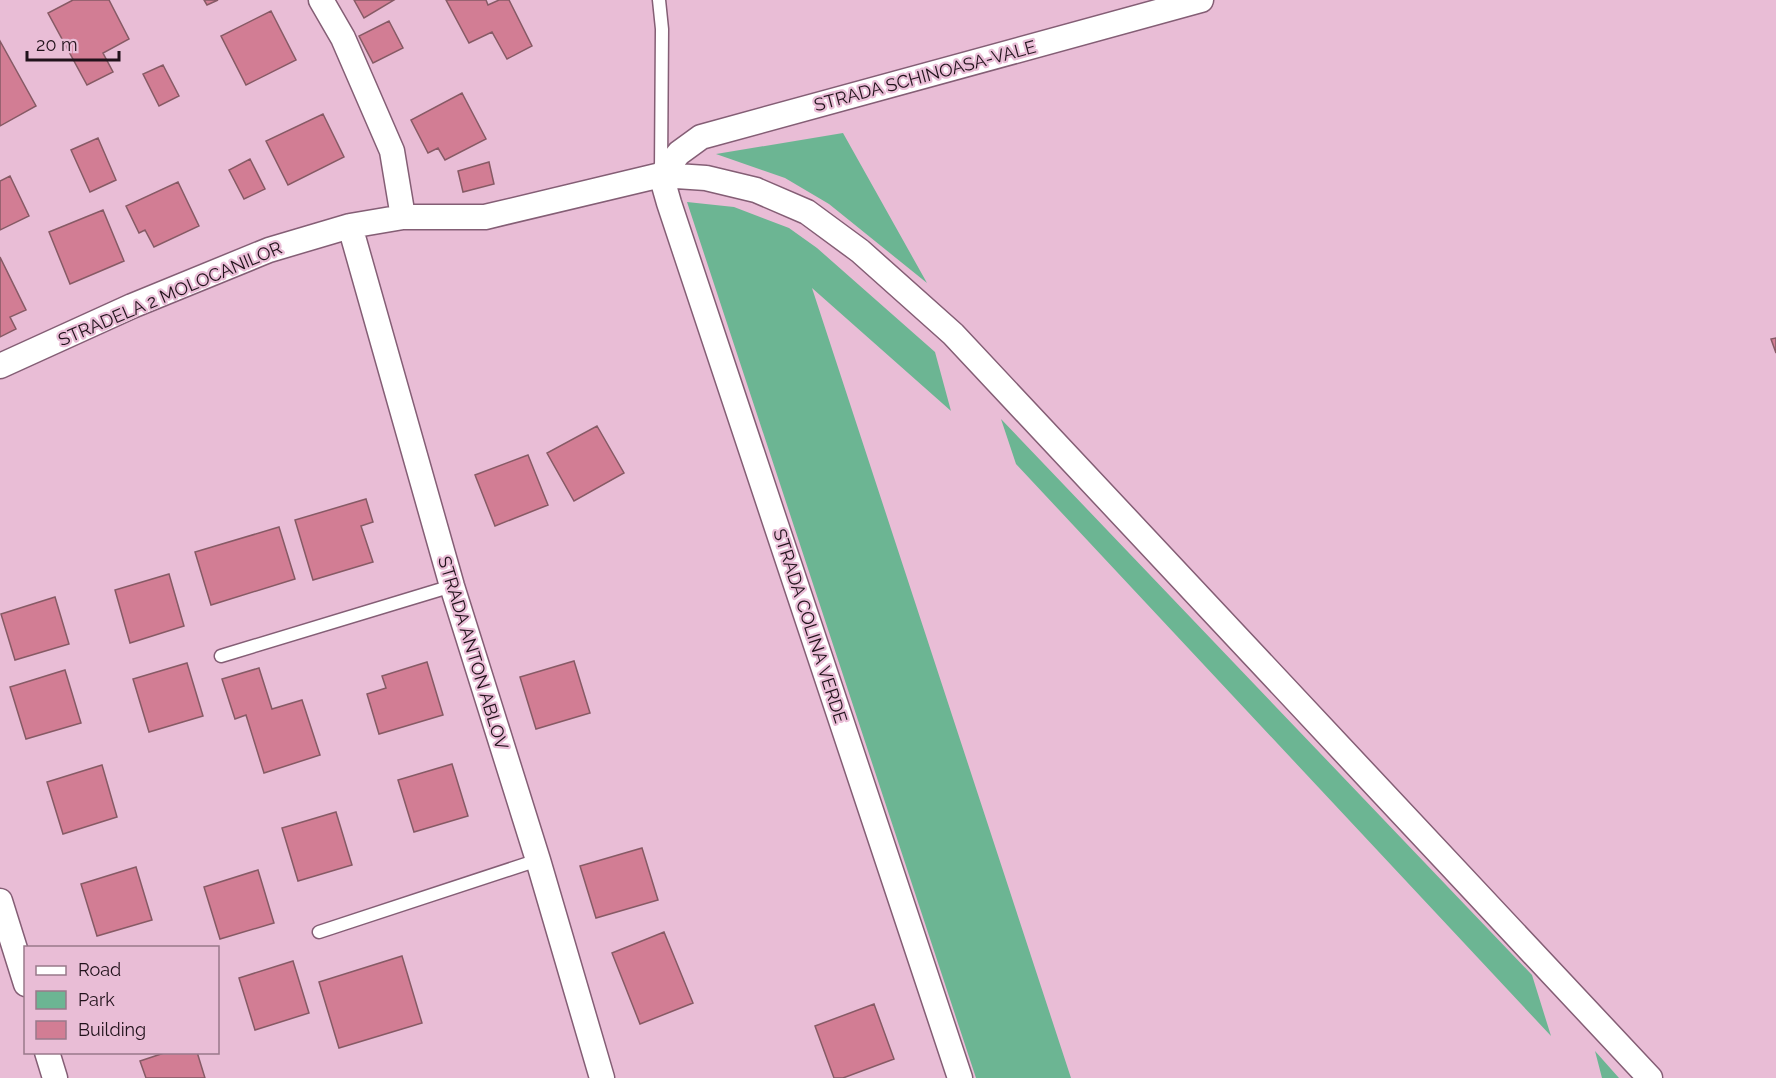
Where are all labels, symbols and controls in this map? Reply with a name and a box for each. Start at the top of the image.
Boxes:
scale bar [27,24,118,62]
text: 20 m [36,34,78,55]
street label: STRADA SCHINOASA-VALE [812,36,1038,115]
street label: STRADELA 2 MOLOCANILOR [55,237,285,350]
street label: STRADA COLINA VERDE [769,526,852,726]
street label: STRADA ANTON ABLOV [434,554,513,752]
legend [24,946,219,1054]
text: Road [78,959,121,980]
text: Park [78,989,115,1010]
text: Building [78,1019,146,1040]

